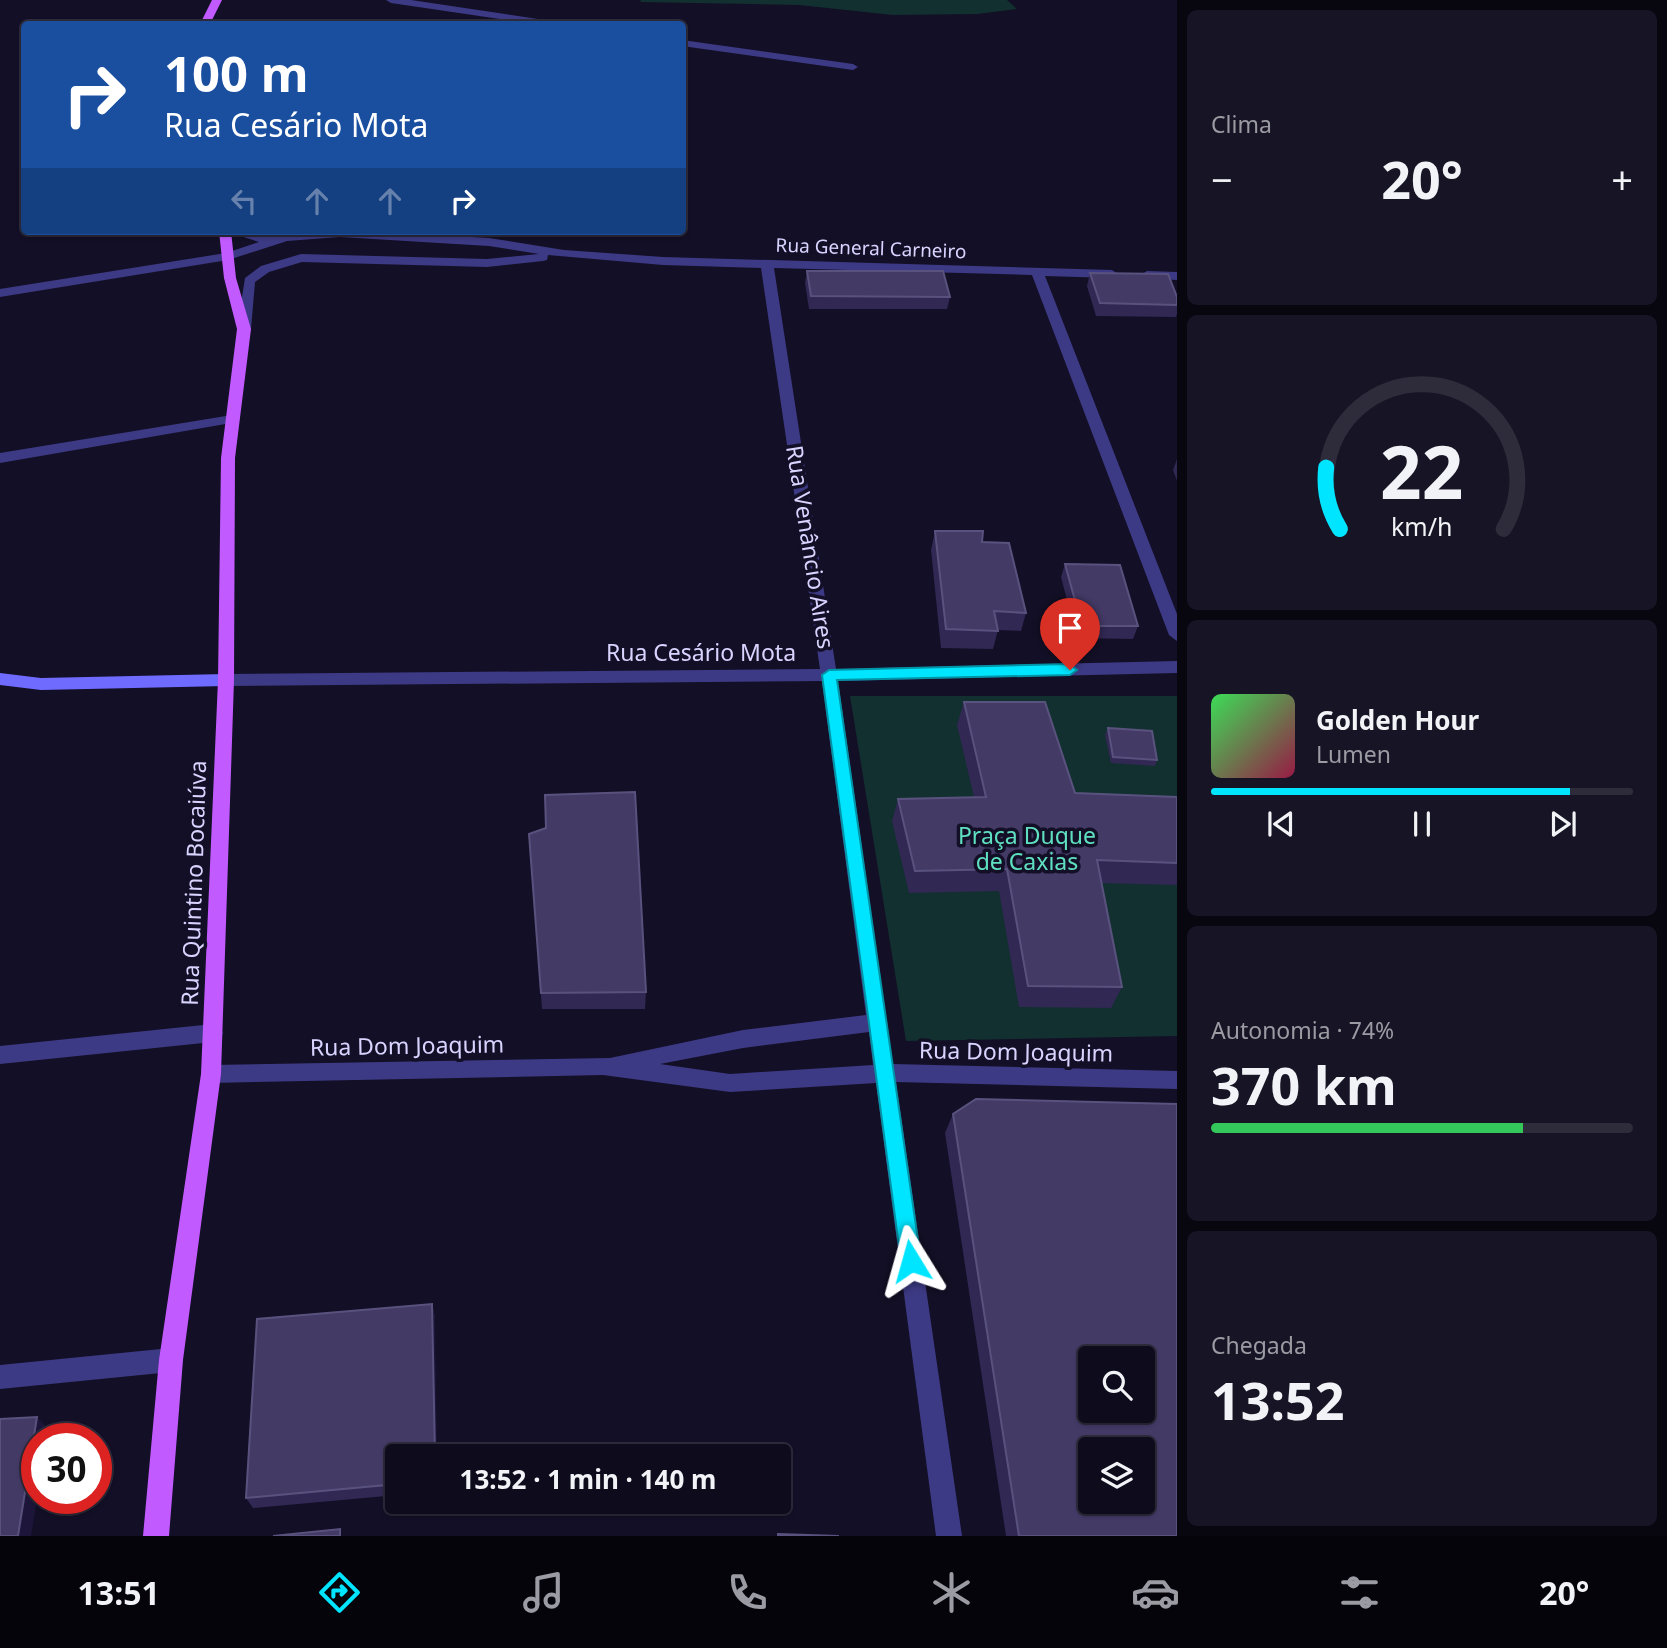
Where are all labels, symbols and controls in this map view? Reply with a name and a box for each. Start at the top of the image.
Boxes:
text: 100 m [164,40,309,106]
icon: right [49,49,140,140]
text: Rua Cesário Mota [164,103,429,146]
text: Clima [1211,108,1272,140]
text: 20° [1381,143,1463,214]
text: − [1211,153,1233,205]
text: + [1611,153,1633,205]
icon: left [225,182,263,220]
icon: ahead [298,182,336,220]
icon: ahead [371,182,409,220]
icon: right [444,182,482,220]
street label: Rua General Carneiro [775,232,967,264]
text: 22 [1380,421,1464,520]
street label: Rua Venâncio Aires [779,443,843,651]
text: km/h [1391,509,1453,543]
pin [1040,598,1100,670]
icon: arrive [1051,609,1089,647]
street label: Rua Cesário Mota [606,636,796,668]
text: Golden Hour [1316,702,1479,738]
text: Lumen [1316,738,1391,770]
street label: Rua Quintino Bocaiúva [173,760,213,1006]
icon: previous [1262,805,1300,843]
icon: pause [1403,805,1441,843]
icon: next [1544,805,1582,843]
park label: Praça Duque de Caxias [958,819,1096,877]
text: Autonomia · 74% [1211,1014,1394,1046]
street label: Rua Dom Joaquim [309,1027,504,1063]
street label: Rua Dom Joaquim [919,1033,1114,1069]
text: 370 km [1211,1049,1397,1120]
position arrow [874,1224,948,1298]
text: Chegada [1211,1329,1307,1361]
map controls [1078,1346,1155,1514]
button: search [1078,1346,1155,1423]
text: 13:52 [1211,1364,1345,1435]
speed limit sign: 30 [21,1423,112,1514]
button: layers [1078,1437,1155,1514]
text: 13:52 · 1 min · 140 m [460,1461,716,1497]
icon: directions [315,1568,364,1617]
icon: music [519,1568,568,1617]
icon: phone [723,1568,772,1617]
icon: climate [927,1568,976,1617]
icon: car [1131,1568,1180,1617]
icon: filters [1335,1568,1384,1617]
text: 13:51 [78,1571,160,1614]
text: 20° [1539,1571,1589,1614]

